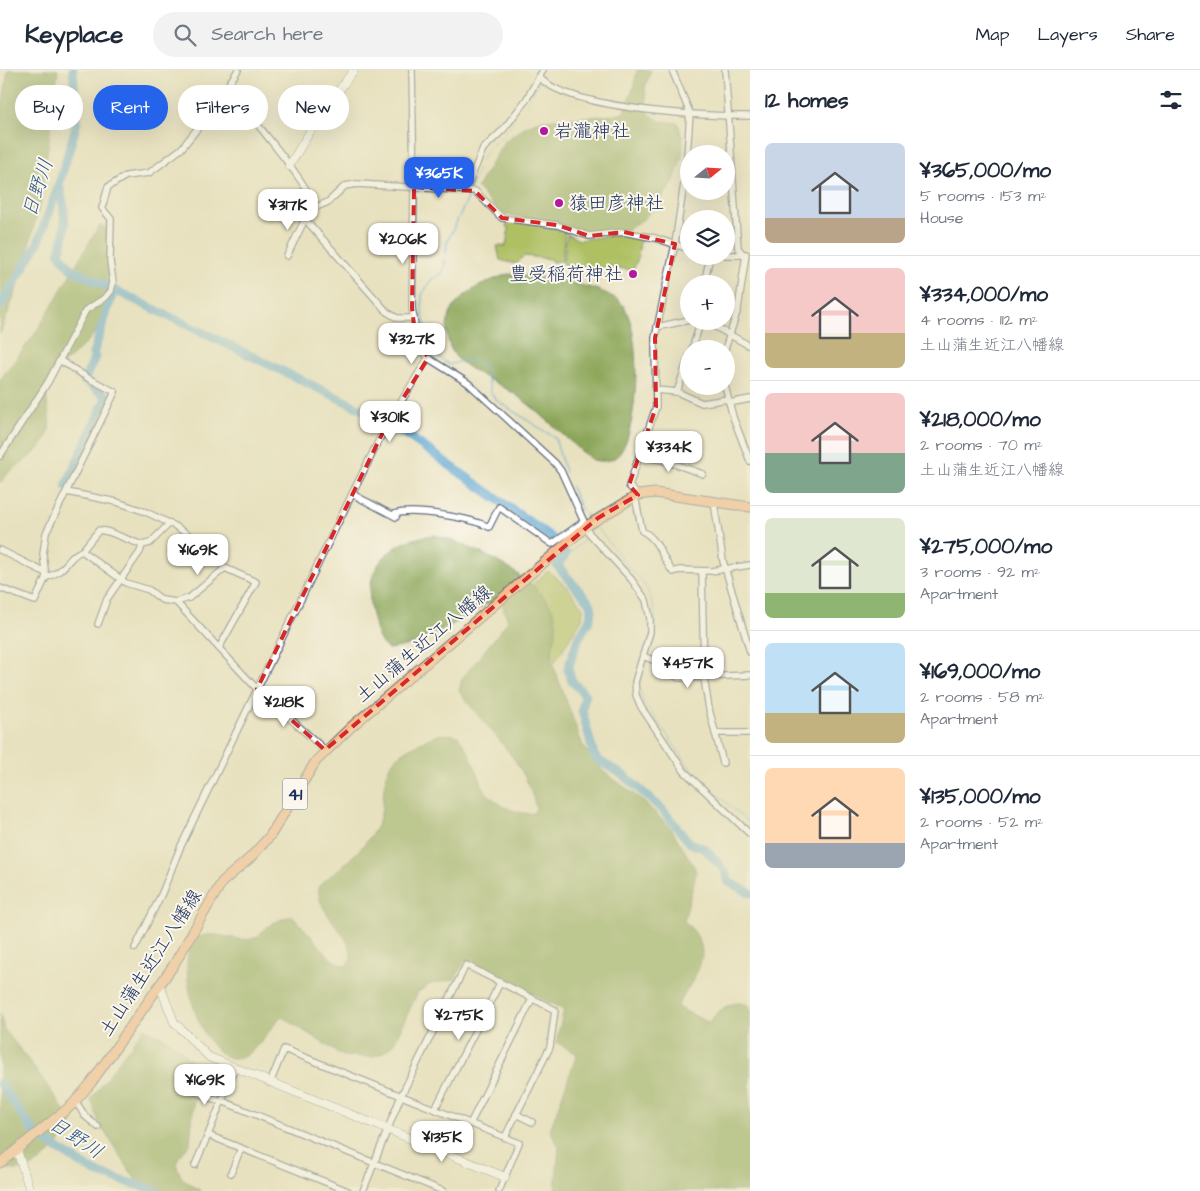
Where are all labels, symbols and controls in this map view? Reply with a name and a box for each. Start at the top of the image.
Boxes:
search box [153,12,503,57]
text: Keyplace [25,18,123,52]
icon: search [171,21,199,49]
text: Search here [211,21,323,48]
text: Map [975,22,1009,47]
text: Layers [1037,22,1098,47]
text: Share [1126,22,1175,47]
chip: Buy [15,85,83,130]
chip: Rent [93,85,168,130]
chip: Filters [178,85,268,130]
chip: New [278,85,349,130]
text: 12 homes [765,86,849,115]
icon: filters [1157,86,1185,114]
place label: 岩瀧神社 [554,118,630,145]
marker: 岩瀧神社 [538,125,550,137]
north arrow [680,145,735,200]
map controls [680,145,735,395]
water label: 日野川 [15,155,61,221]
pin: ¥365K [404,156,474,199]
text: ¥365,000/mo [920,156,1051,185]
text: ¥365K [415,162,463,184]
icon: home [805,163,865,223]
text: 5 rooms · 153 m² [920,185,1046,207]
pin: ¥317K [253,189,323,231]
place label: 猿田彦神社 [569,190,664,217]
text: ¥317K [269,194,307,216]
marker: 猿田彦神社 [553,197,565,209]
text: House [920,207,964,229]
button: layers [680,210,735,265]
pin: ¥206K [368,222,438,265]
text: ¥206K [379,228,427,250]
place label: 豊受稲荷神社 [509,261,623,288]
marker: 豊受稲荷神社 [627,268,639,280]
button: + [680,275,735,330]
text: ¥334,000/mo [920,280,1048,309]
icon: home [805,288,865,348]
text: 4 rooms · 112 m² [920,309,1038,331]
pin: ¥327K [377,322,447,365]
text: ¥327K [389,328,435,350]
text: 土山蒲生近江八幡線 [920,334,1064,356]
button: − [680,340,735,395]
pin: ¥301K [355,400,425,443]
text: ¥218,000/mo [920,405,1041,434]
text: ¥301K [371,406,409,428]
icon: home [805,413,865,473]
pin: ¥334K [634,430,704,473]
text: 2 rooms · 70 m² [920,434,1043,456]
text: ¥334K [646,436,692,458]
text: 土山蒲生近江八幡線 [920,459,1064,481]
text: ¥275,000/mo [920,532,1052,561]
pin: ¥169K [163,534,233,576]
icon: home [805,538,865,598]
text: ¥169K [178,539,218,561]
text: 3 rooms · 92 m² [920,561,1040,583]
street label: 土山蒲生近江八幡線 [350,579,498,709]
text: Apartment [920,583,998,605]
pin: ¥457K [653,646,723,689]
text: ¥457K [663,652,713,674]
text: ¥169,000/mo [920,657,1040,686]
icon: home [805,663,865,723]
pin: ¥218K [249,686,319,728]
text: 2 rooms · 58 m² [920,686,1045,708]
text: ¥218K [264,691,304,713]
text: Apartment [920,708,998,730]
road number: 41 [282,779,308,810]
text: ¥135,000/mo [920,782,1041,811]
icon: home [805,788,865,848]
text: 2 rooms · 52 m² [920,811,1043,833]
text: Apartment [920,833,998,855]
street label: 土山蒲生近江八幡線 [93,884,209,1042]
pin: ¥275K [424,998,494,1041]
text: ¥275K [435,1004,483,1026]
pin: ¥169K [170,1064,240,1106]
text: ¥169K [185,1069,225,1091]
water label: 日野川 [43,1110,109,1166]
pin: ¥135K [407,1120,477,1163]
text: ¥135K [422,1126,462,1148]

